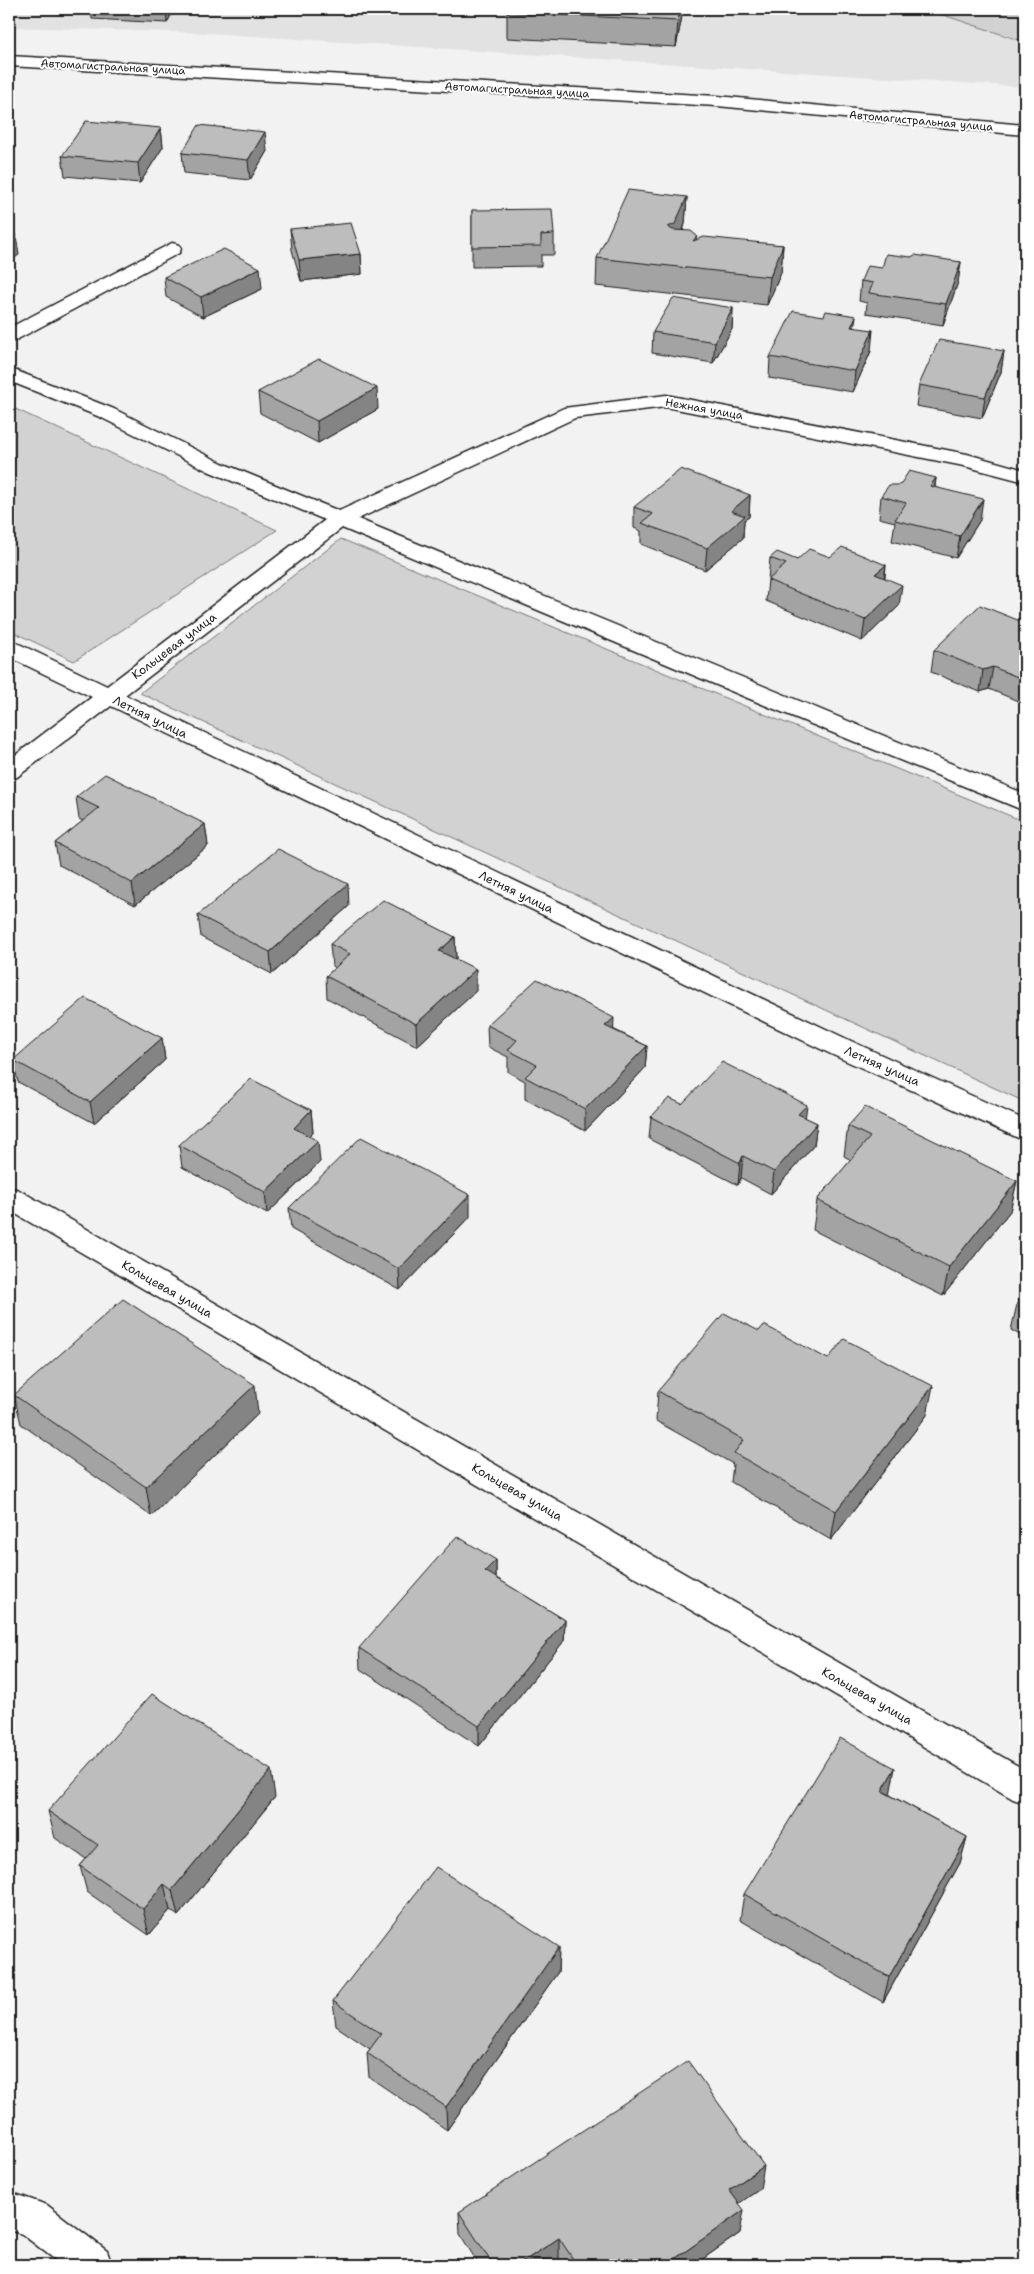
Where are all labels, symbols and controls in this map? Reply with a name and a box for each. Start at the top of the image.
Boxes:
street label: Автомагистральная улица [40,56,186,78]
street label: Автомагистральная улица [444,79,590,101]
street label: Автомагистральная улица [848,107,994,135]
street label: Нежная улица [664,395,744,423]
street label: Кольцевая улица [128,609,220,683]
street label: Летняя улица [110,692,190,742]
street label: Летняя улица [476,867,556,917]
street label: Летняя улица [842,1042,923,1090]
street label: Кольцевая улица [119,1257,216,1322]
street label: Кольцевая улица [469,1460,566,1525]
street label: Кольцевая улица [819,1664,916,1729]

